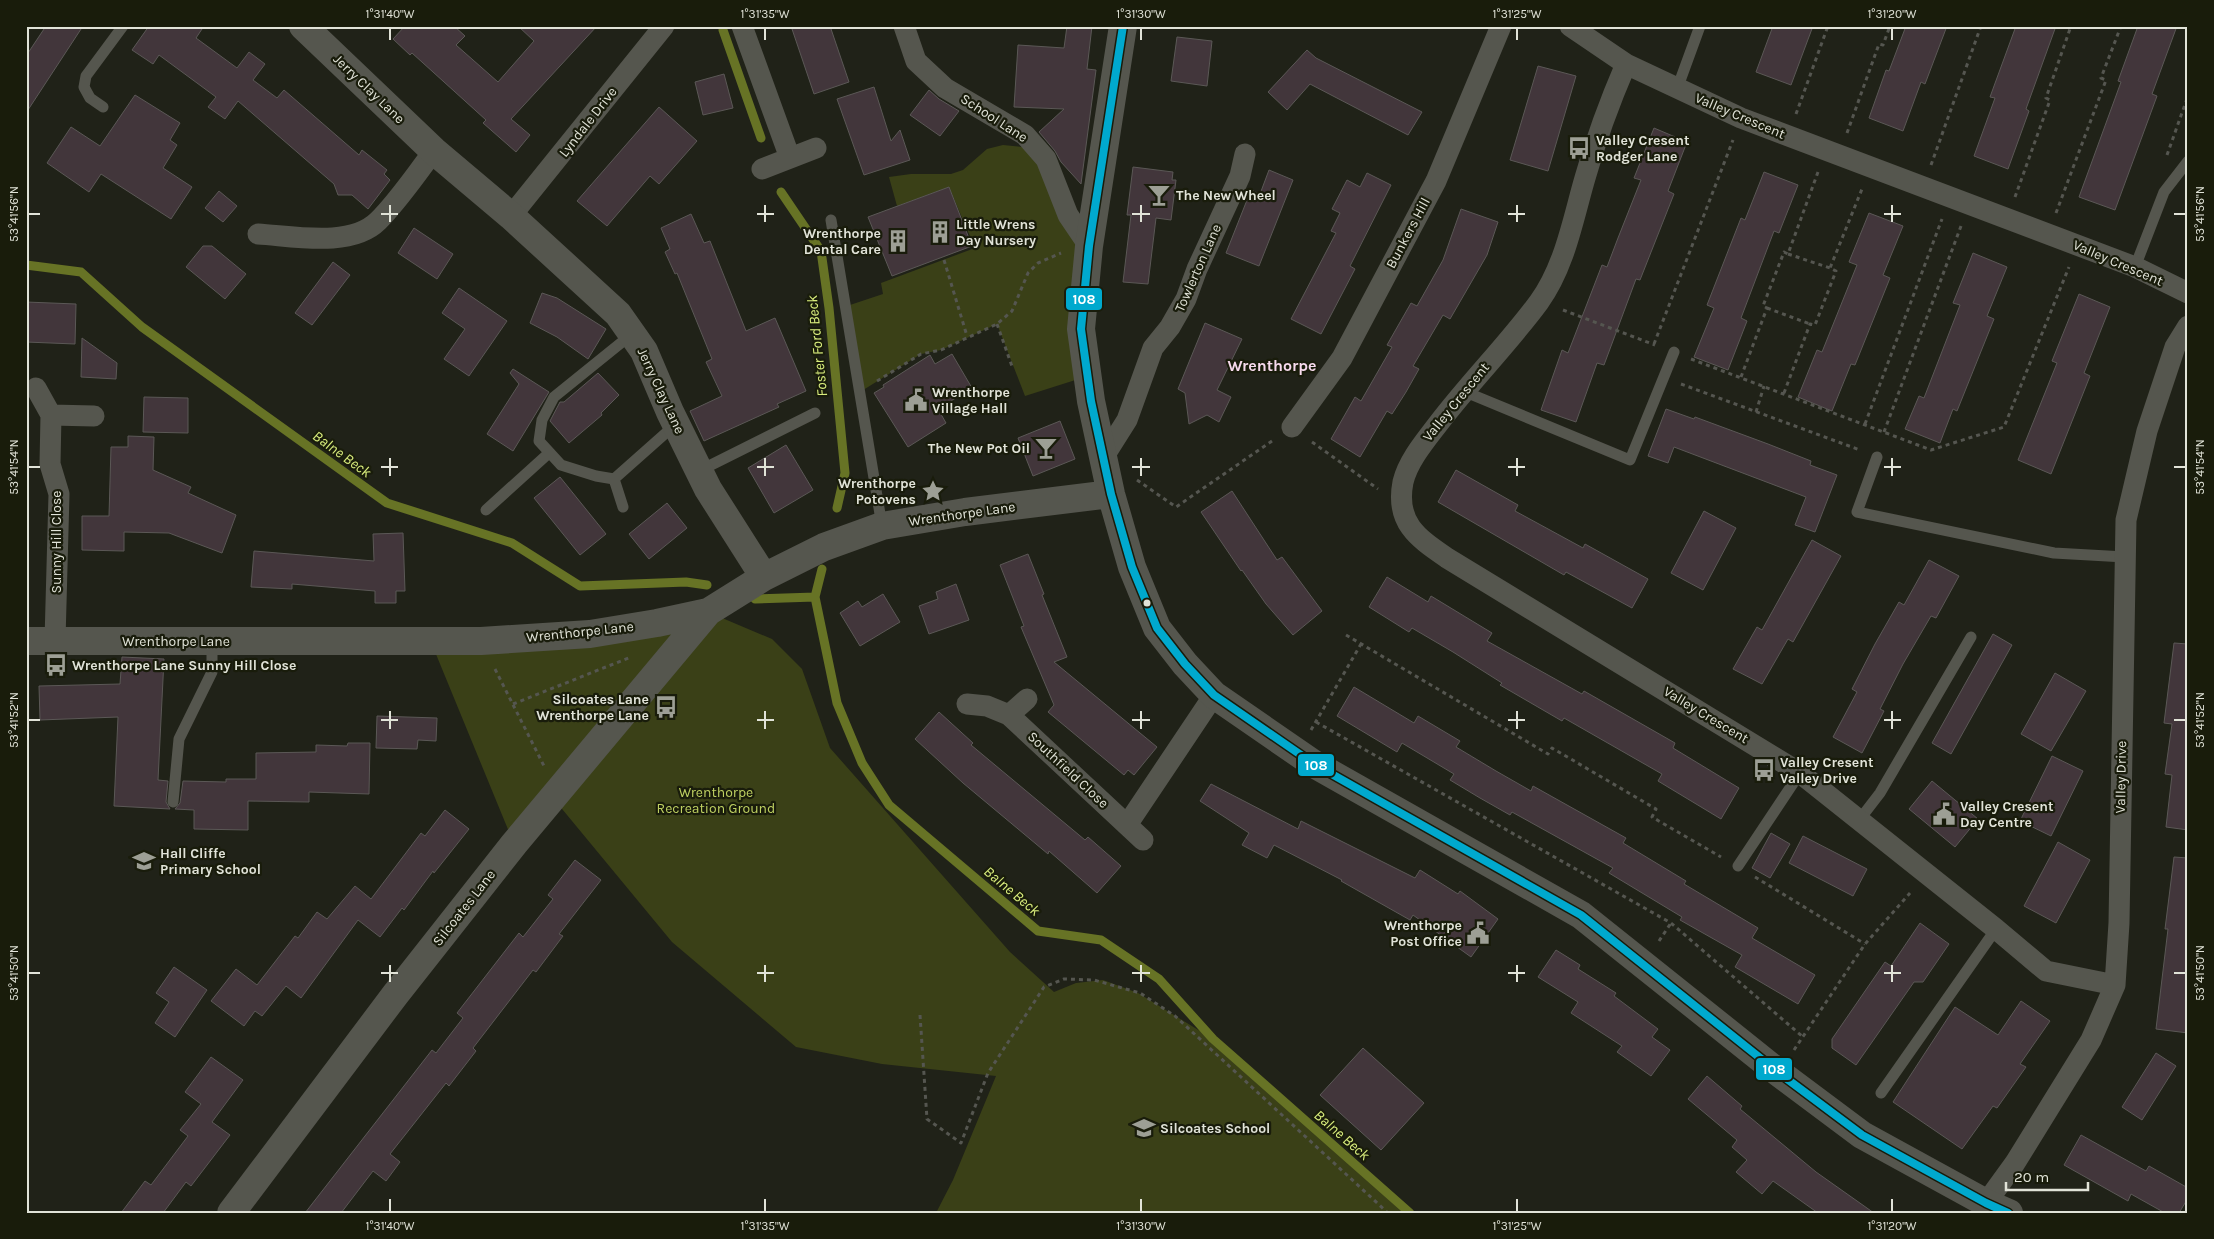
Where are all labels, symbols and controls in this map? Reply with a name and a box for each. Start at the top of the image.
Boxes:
text: 1°31'40"W [366,7,415,21]
text: 1°31'35"W [741,7,790,21]
text: 1°31'30"W [1116,7,1166,21]
text: 1°31'25"W [1493,7,1542,21]
text: 1°31'20"W [1867,7,1917,21]
street label: Jerry Clay Lane [330,51,408,127]
street label: Lyndale Drive [555,84,621,160]
street label: Valley Crescent [1692,89,1788,143]
street label: School Lane [957,90,1031,146]
place label: Valley Cresent Rodger Lane [1596,132,1690,165]
bus stop icon: Valley Cresent Rodger Lane [1566,135,1592,161]
bar icon: The New Wheel [1146,182,1172,208]
text: 53°41'56"N [7,186,21,242]
text: 53°41'56"N [2193,186,2207,242]
place label: The New Wheel [1176,187,1276,204]
street label: Bunkers Hill [1382,195,1434,271]
place label: Little Wrens Day Nursery [956,216,1036,249]
building icon: Little Wrens Day Nursery [927,219,953,245]
street label: Towlerton Lane [1171,221,1225,315]
place label: Wrenthorpe Dental Care [803,225,881,258]
building icon: Wrenthorpe Dental Care [885,228,911,254]
street label: Valley Crescent [2070,236,2166,290]
line badge: 108 [1065,287,1103,311]
text: 108 [1073,291,1095,308]
water label: Foster Ford Beck [803,294,831,398]
street label: Jerry Clay Lane [634,345,688,437]
district label: Wrenthorpe [1227,356,1317,375]
street label: Valley Crescent [1419,359,1493,445]
place label: Wrenthorpe Village Hall [932,384,1010,417]
public building icon: Wrenthorpe Village Hall [903,387,929,413]
water label: Balne Beck [309,427,375,481]
bar icon: The New Pot Oil [1033,435,1059,461]
text: 53°41'54"N [7,439,21,495]
text: 53°41'54"N [2193,439,2207,495]
place label: The New Pot Oil [928,440,1030,457]
place label: Wrenthorpe Potovens [838,475,916,508]
place icon: Wrenthorpe Potovens [920,478,946,504]
street label: Sunny Hill Close [48,490,65,594]
street label: Wrenthorpe Lane [907,498,1017,530]
unlabelled marker [1142,598,1152,608]
street label: Wrenthorpe Lane [526,618,634,646]
street label: Wrenthorpe Lane [122,633,230,650]
bus stop icon: Wrenthorpe Lane Sunny Hill Close [43,652,69,678]
place label: Wrenthorpe Lane Sunny Hill Close [72,657,296,674]
street label: Valley Crescent [1660,683,1752,747]
place label: Silcoates Lane Wrenthorpe Lane [536,691,649,724]
text: 53°41'52"N [7,692,21,748]
text: 53°41'52"N [2193,692,2207,748]
bus stop icon: Silcoates Lane Wrenthorpe Lane [653,694,679,720]
street label: Southfield Close [1024,728,1112,812]
street label: Valley Drive [2112,741,2130,813]
line badge: 108 [1297,753,1335,777]
place label: Valley Cresent Valley Drive [1780,754,1874,787]
text: 108 [1305,757,1327,774]
bus stop icon: Valley Cresent Valley Drive [1751,757,1777,783]
park label: Wrenthorpe Recreation Ground [657,784,775,817]
place label: Valley Cresent Day Centre [1960,798,2054,831]
public building icon: Valley Cresent Day Centre [1931,801,1957,827]
place label: Hall Cliffe Primary School [160,845,261,878]
school or university icon: Hall Cliffe Primary School [131,848,157,874]
water label: Balne Beck [980,862,1044,920]
street label: Silcoates Lane [429,866,499,950]
place label: Wrenthorpe Post Office [1384,917,1462,950]
public building icon: Wrenthorpe Post Office [1465,920,1491,946]
text: 53°41'50"N [7,945,21,1001]
text: 53°41'50"N [2193,945,2207,1001]
line badge: 108 [1755,1057,1793,1081]
text: 108 [1763,1061,1785,1078]
water label: Balne Beck [1310,1106,1374,1164]
school or university icon: Silcoates School [1131,1115,1157,1141]
place label: Silcoates School [1160,1120,1270,1137]
scale bar [2006,1159,2089,1191]
text: 20 m [2014,1168,2049,1186]
text: 1°31'40"W [366,1219,415,1233]
text: 1°31'35"W [741,1219,790,1233]
text: 1°31'30"W [1116,1219,1166,1233]
text: 1°31'25"W [1493,1219,1542,1233]
text: 1°31'20"W [1867,1219,1917,1233]

